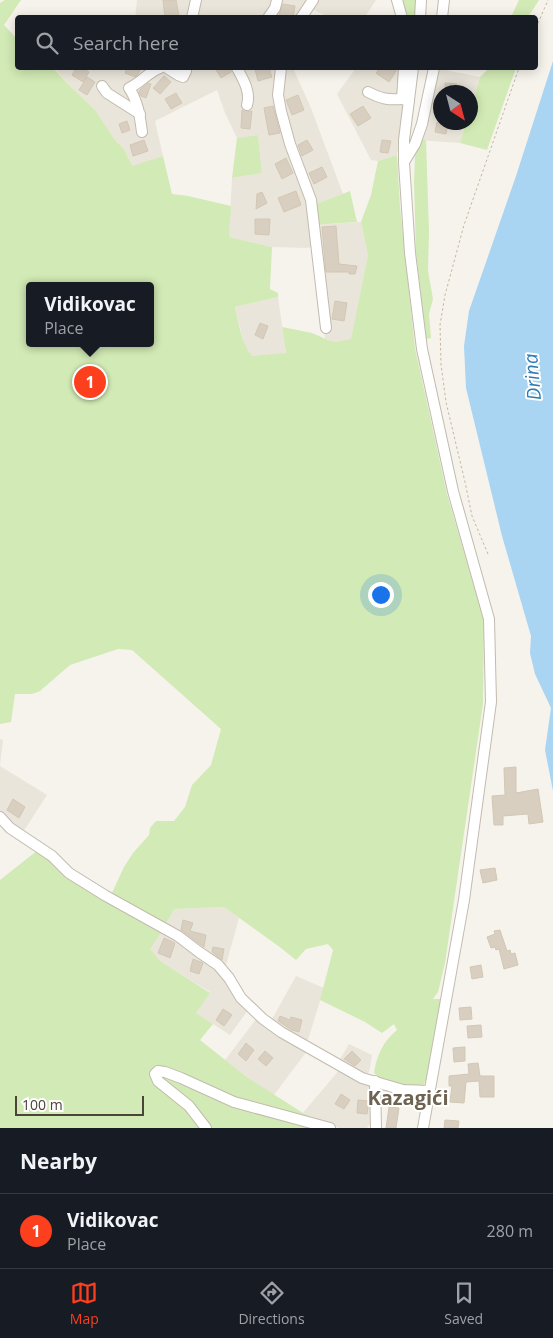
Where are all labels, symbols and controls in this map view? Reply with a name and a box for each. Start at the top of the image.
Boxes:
search box [15,15,538,70]
icon: search [33,29,61,57]
text: Search here [73,30,179,56]
north arrow [433,85,478,130]
popup [26,282,154,347]
text: Vidikovac [44,291,136,317]
text: Place [44,317,83,339]
water label: Drina [517,352,547,401]
pin: 1 [74,363,106,401]
your location [368,582,394,608]
district label: Kazagići [368,1084,449,1111]
scale bar [15,1093,144,1116]
text: 100 m [22,1095,63,1114]
text: Nearby [20,1147,97,1175]
text: Vidikovac [67,1207,159,1233]
text: 1 [31,1220,41,1242]
text: 280 m [487,1220,533,1242]
text: Place [67,1233,106,1255]
tab: Map [70,1279,99,1328]
tab: Directions [238,1279,305,1328]
tab: Saved [444,1279,483,1328]

